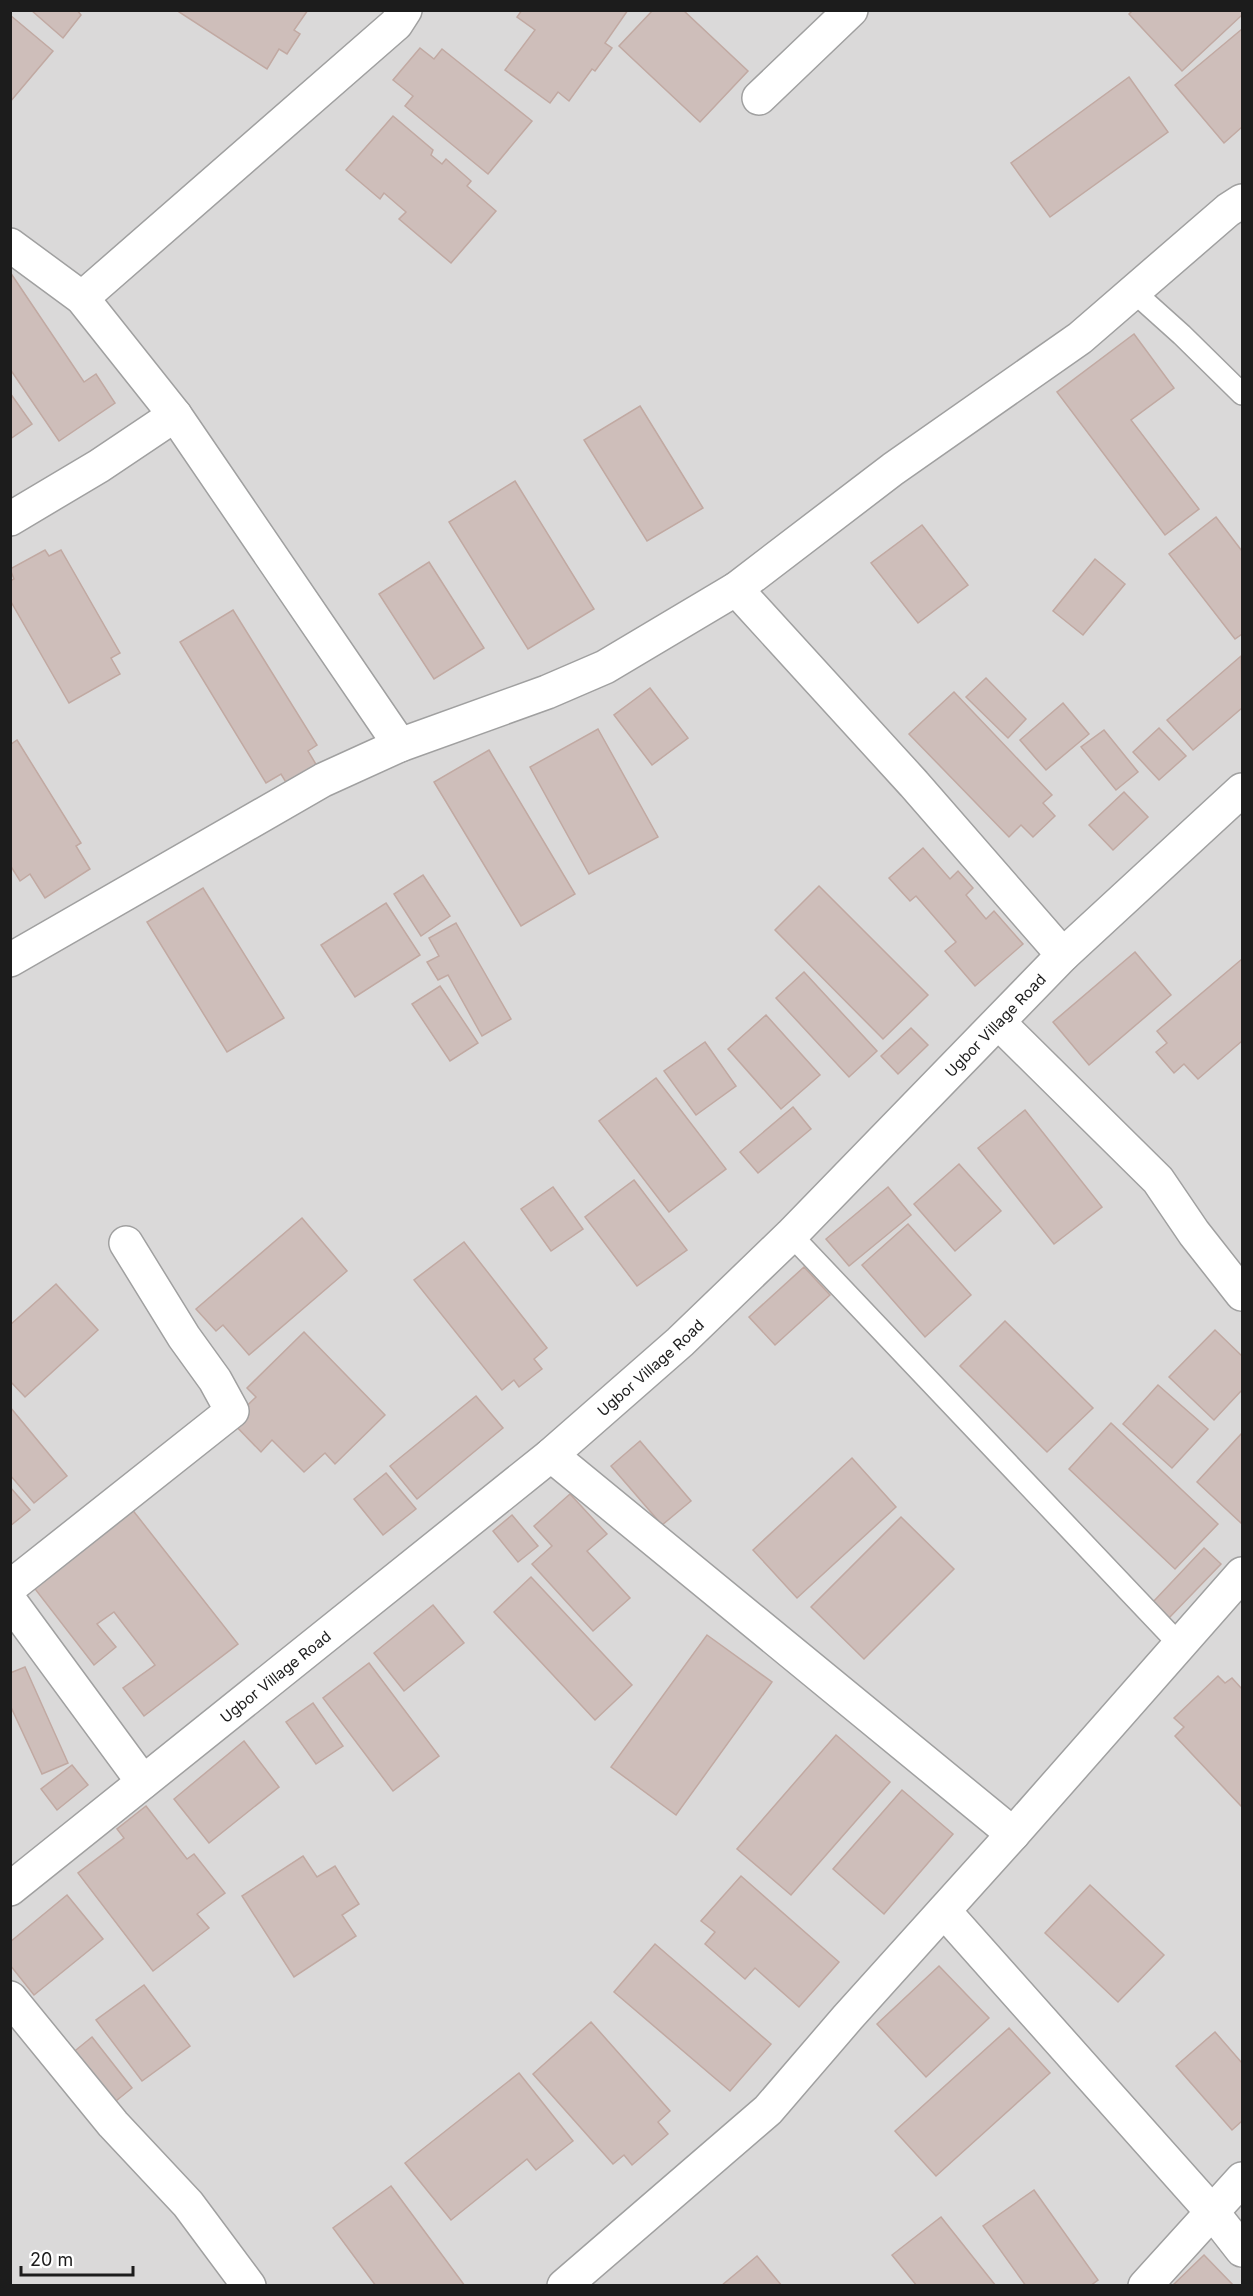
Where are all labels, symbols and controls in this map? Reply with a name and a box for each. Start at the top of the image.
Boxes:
street label: Ugbor Village Road [941,969,1049,1081]
street label: Ugbor Village Road [593,1315,708,1420]
street label: Ugbor Village Road [216,1626,334,1726]
scale bar [21,2239,134,2277]
text: 20 m [30,2249,73,2270]

